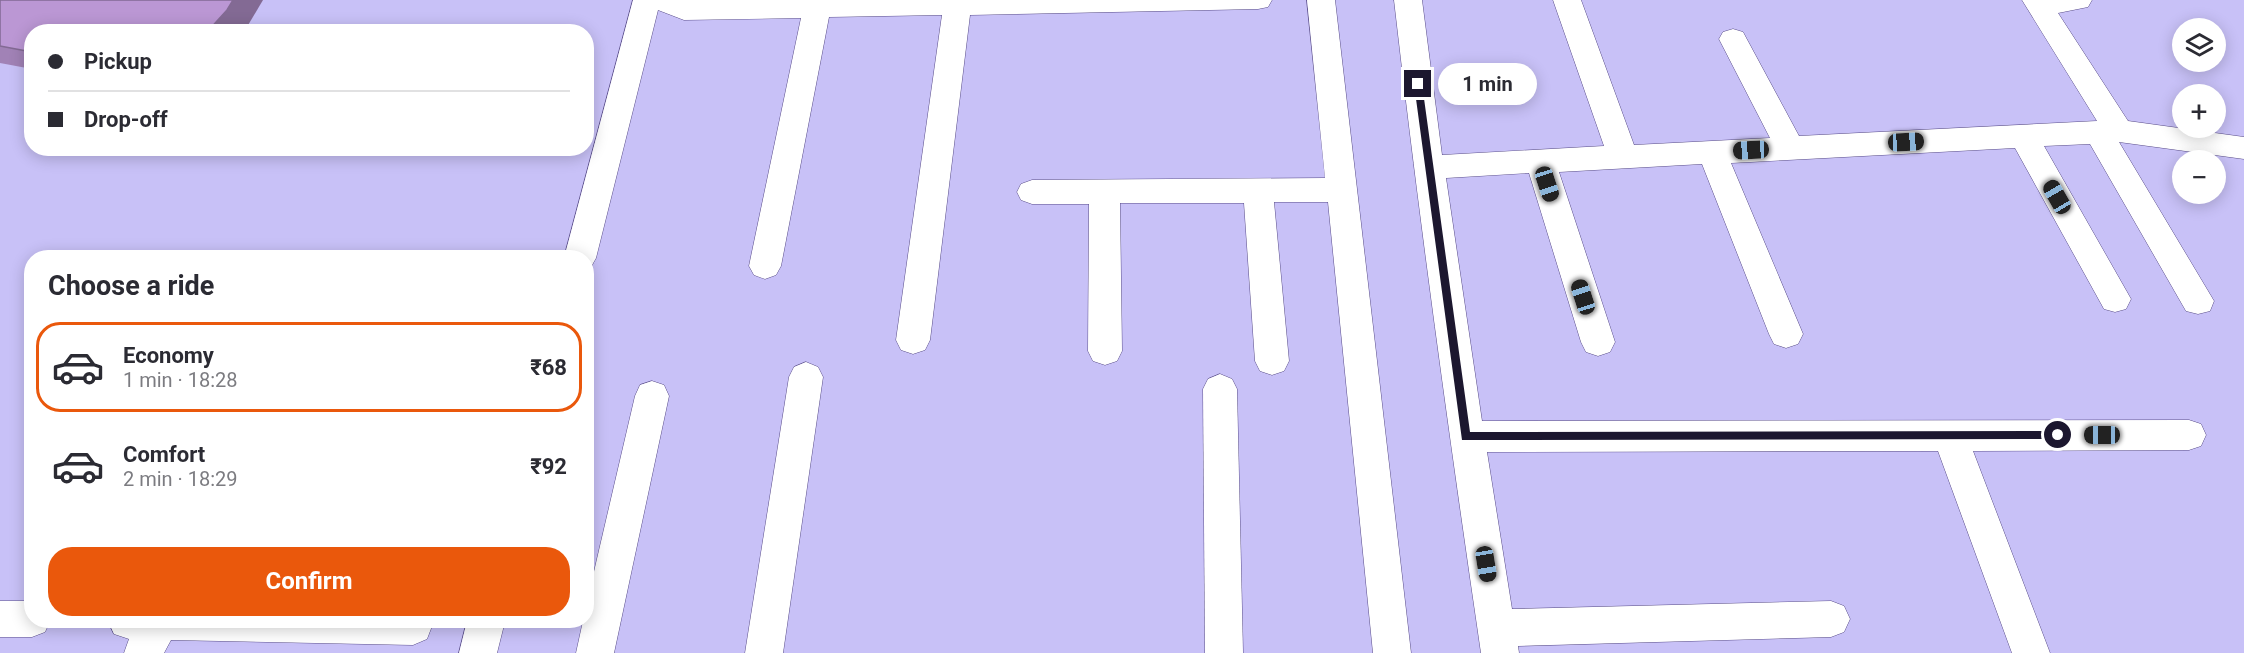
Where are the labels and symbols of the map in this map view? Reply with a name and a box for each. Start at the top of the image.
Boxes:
callout: 1 min [1439,63,1538,105]
route end [1404,70,1431,97]
car [1888,132,1924,152]
car [1733,140,1769,160]
car [1533,164,1561,204]
car [2040,177,2074,217]
car [1569,277,1597,317]
route start [2044,421,2071,448]
car [2084,426,2120,444]
car [1474,545,1498,583]

